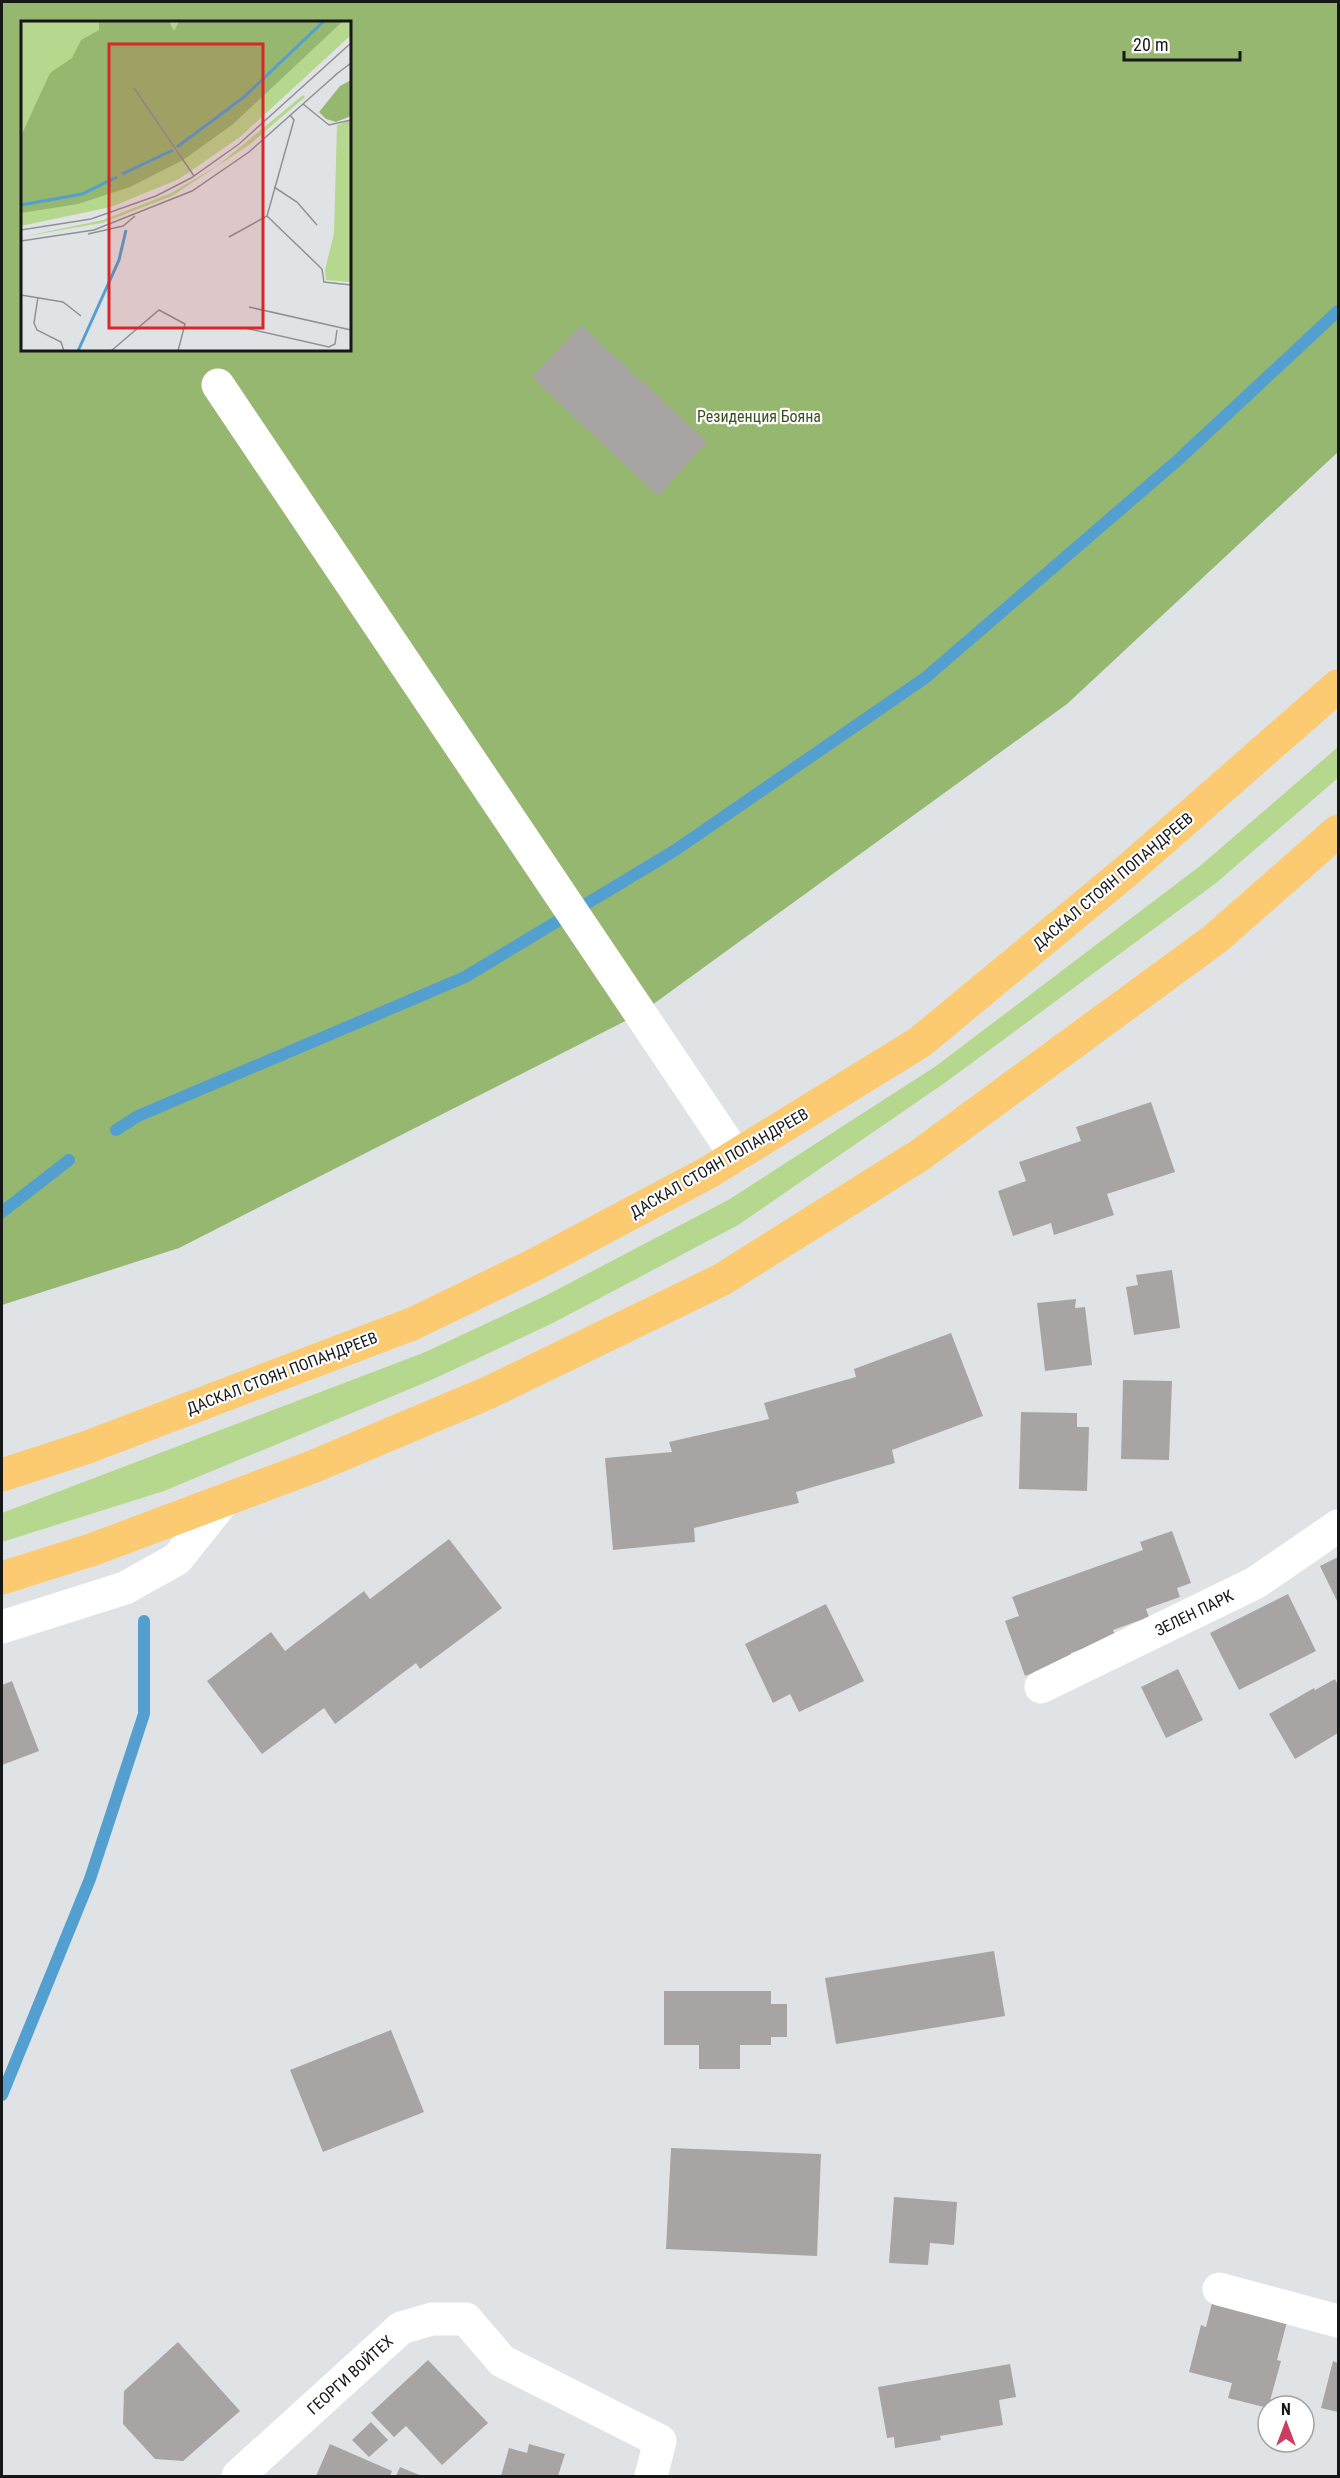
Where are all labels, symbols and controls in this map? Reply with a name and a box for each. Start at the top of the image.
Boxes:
inset map [21,21,351,351]
scale bar [1124,24,1240,62]
text: 20 m [1133,34,1168,55]
park label: Резиденция Бояна [697,407,821,426]
street label: ДАСКАЛ СТОЯН ПОПАНДРЕЕВ [1029,809,1197,953]
street label: ДАСКАЛ СТОЯН ПОПАНДРЕЕВ [626,1104,812,1222]
street label: ДАСКАЛ СТОЯН ПОПАНДРЕЕВ [184,1328,380,1418]
street label: ЗЕЛЕН ПАРК [1152,1586,1236,1640]
street label: ГЕОРГИ ВОЙТЕХ [303,2331,397,2419]
north arrow [1256,2394,1316,2454]
text: N [1281,2400,1291,2419]

